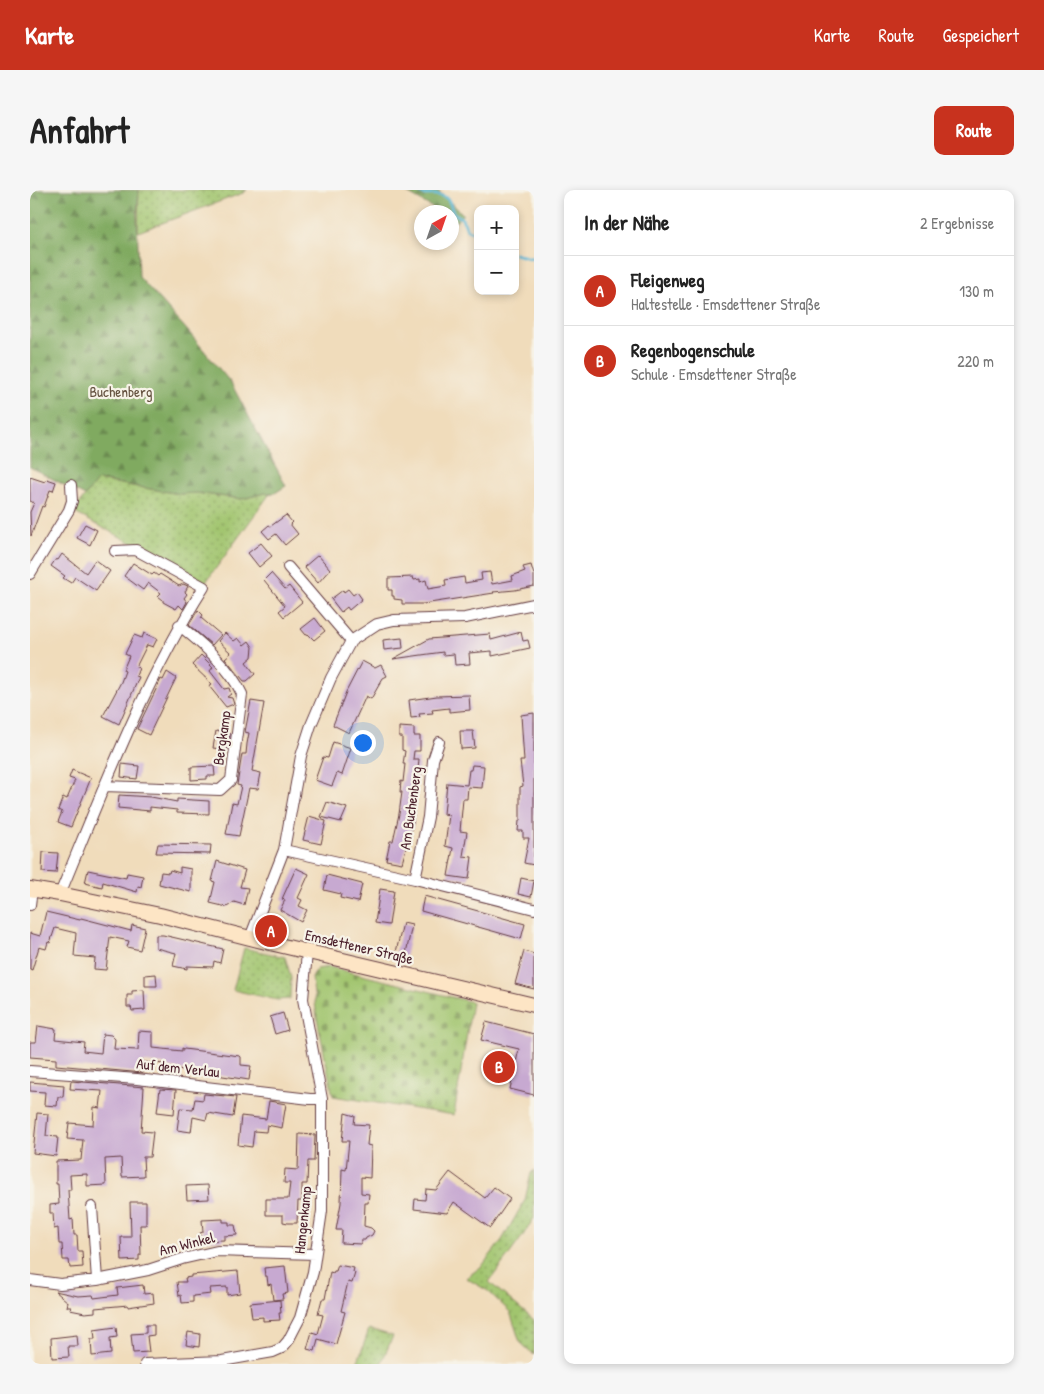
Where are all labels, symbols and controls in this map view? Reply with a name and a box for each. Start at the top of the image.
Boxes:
text: Karte [25,19,74,51]
text: Karte [814,23,851,48]
text: Route [879,23,915,48]
text: Gespeichert [943,23,1019,48]
button: Route [934,106,1014,155]
text: Anfahrt [30,107,129,154]
north arrow [414,205,459,250]
map controls [474,205,519,295]
button: + [474,205,519,250]
text: In der Nähe [584,208,669,237]
text: 2 Ergebnisse [920,212,994,234]
button: − [474,250,519,295]
text: Fleigenweg [631,267,704,293]
text: A [596,280,604,302]
text: 130 m [959,280,994,302]
text: Haltestelle · Emsdettener Straße [631,293,820,315]
text: Regenbogenschule [631,337,755,363]
text: B [596,350,604,372]
text: 220 m [957,350,994,372]
text: Schule · Emsdettener Straße [631,363,797,385]
park label: Buchenberg [89,381,153,402]
street label: Bergkamp [207,709,236,767]
your location [350,730,376,756]
street label: Am Buchenberg [394,765,427,851]
pin: A [255,912,287,950]
street label: Emsdettener Straße [303,924,415,969]
pin: B [483,1048,515,1086]
street label: Auf dem Verlau [135,1053,221,1082]
street label: Hangenkamp [289,1185,317,1255]
street label: Am Winkel [157,1226,217,1261]

